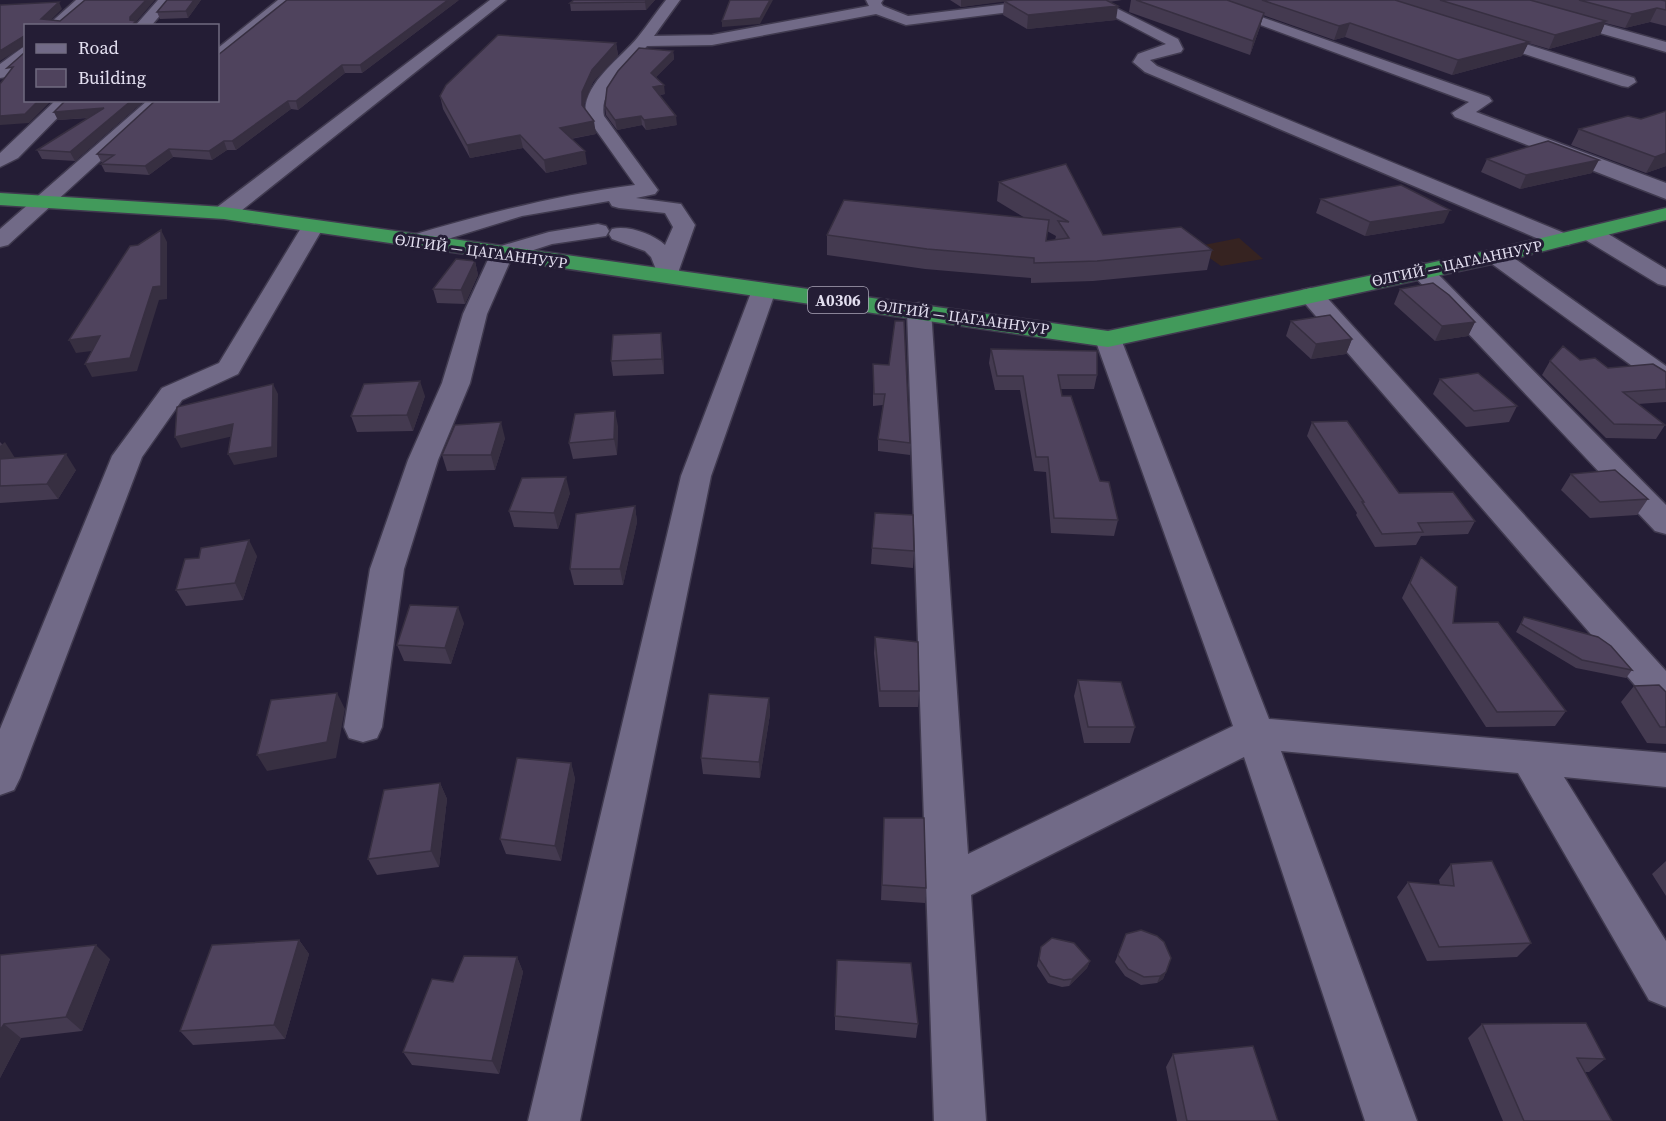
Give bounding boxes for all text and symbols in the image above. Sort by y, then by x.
legend [24,24,219,102]
text: Road [78,35,119,60]
text: Building [78,65,146,90]
street label: ӨЛГИЙ — ЦАГААННУУР [394,229,569,273]
street label: ӨЛГИЙ — ЦАГААННУУР [1370,235,1544,291]
road number: A0306 [808,287,868,313]
street label: ӨЛГИЙ — ЦАГААННУУР [876,295,1051,339]

